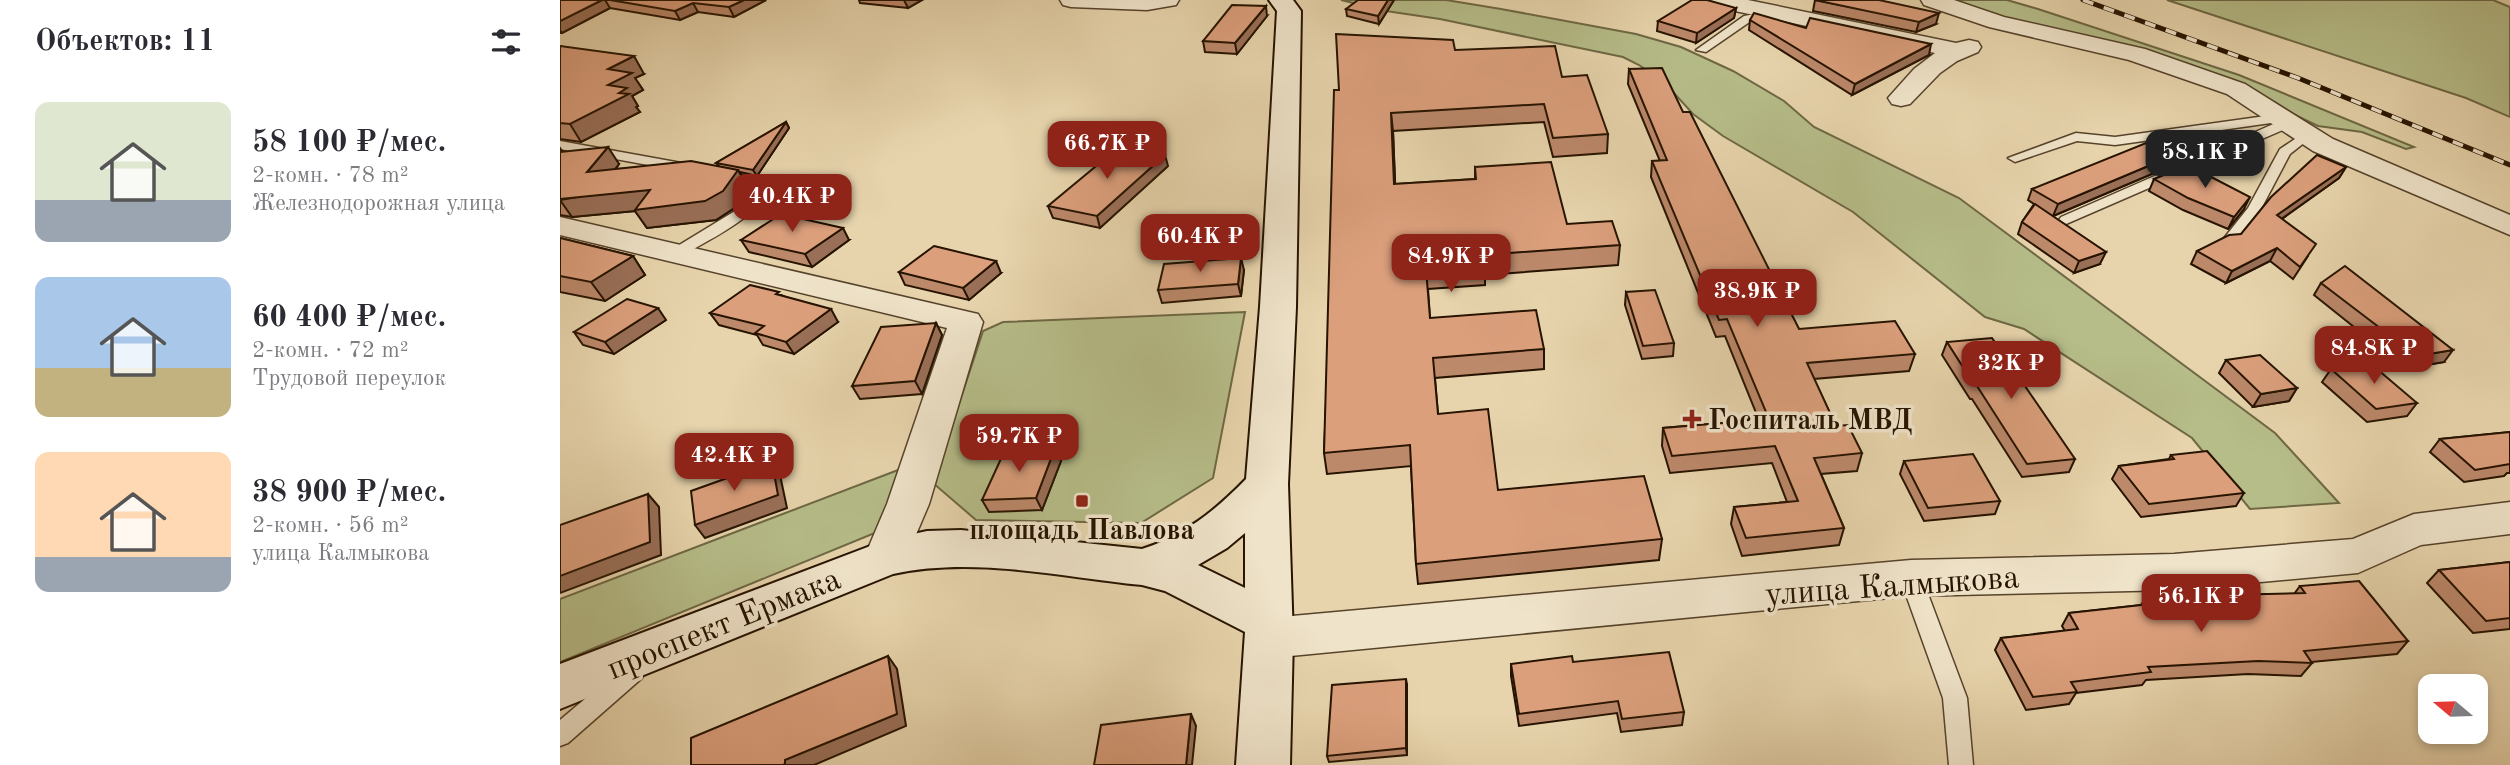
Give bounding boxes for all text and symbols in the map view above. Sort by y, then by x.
icon: filters [487,23,525,61]
text: Объектов: 11 [35,27,215,57]
pin: 66.7K ₽ [1042,122,1172,181]
text: 58 100 ₽/мес. [252,128,446,158]
icon: home [91,130,175,214]
pin: 58.1K ₽ [2140,130,2270,190]
text: 66.7K ₽ [1064,132,1150,155]
text: 58.1K ₽ [2162,141,2248,164]
text: 2-комн. · 78 m² [252,164,409,187]
pin: 40.4K ₽ [727,174,857,234]
text: 40.4K ₽ [749,185,835,208]
text: Железнодорожная улица [252,192,505,215]
pin: 60.4K ₽ [1135,215,1265,274]
text: 60.4K ₽ [1157,225,1243,248]
pin: 84.9K ₽ [1386,234,1516,294]
text: 84.9K ₽ [1408,245,1494,268]
pin: 38.9K ₽ [1692,270,1822,329]
text: 38.9K ₽ [1714,280,1800,303]
text: 60 400 ₽/мес. [252,303,446,333]
icon: home [91,305,175,389]
pin: 84.8K ₽ [2309,326,2439,386]
text: 84.8K ₽ [2331,337,2417,360]
text: 2-комн. · 72 m² [252,339,409,362]
pin: 32K ₽ [1962,342,2060,401]
text: 32K ₽ [1978,352,2044,375]
text: Трудовой переулок [252,367,446,390]
place label: Госпиталь МВД [1708,408,1912,436]
marker: Госпиталь МВД [1682,409,1702,429]
pin: 59.7K ₽ [954,414,1084,474]
text: 59.7K ₽ [976,425,1062,448]
pin: 42.4K ₽ [669,434,799,493]
text: 42.4K ₽ [691,444,777,467]
text: 38 900 ₽/мес. [252,478,446,508]
icon: home [91,480,175,564]
marker: площадь Павлова [1074,493,1090,509]
text: 2-комн. · 56 m² [252,514,409,537]
place label: площадь Павлова [969,518,1195,546]
text: улица Калмыкова [252,542,430,565]
street label: улица Калмыкова [1764,562,2020,613]
street label: проспект Ермака [603,563,846,687]
pin: 56.1K ₽ [2136,574,2266,634]
text: 56.1K ₽ [2158,585,2244,608]
north arrow [2418,674,2488,744]
map controls [2418,674,2488,744]

